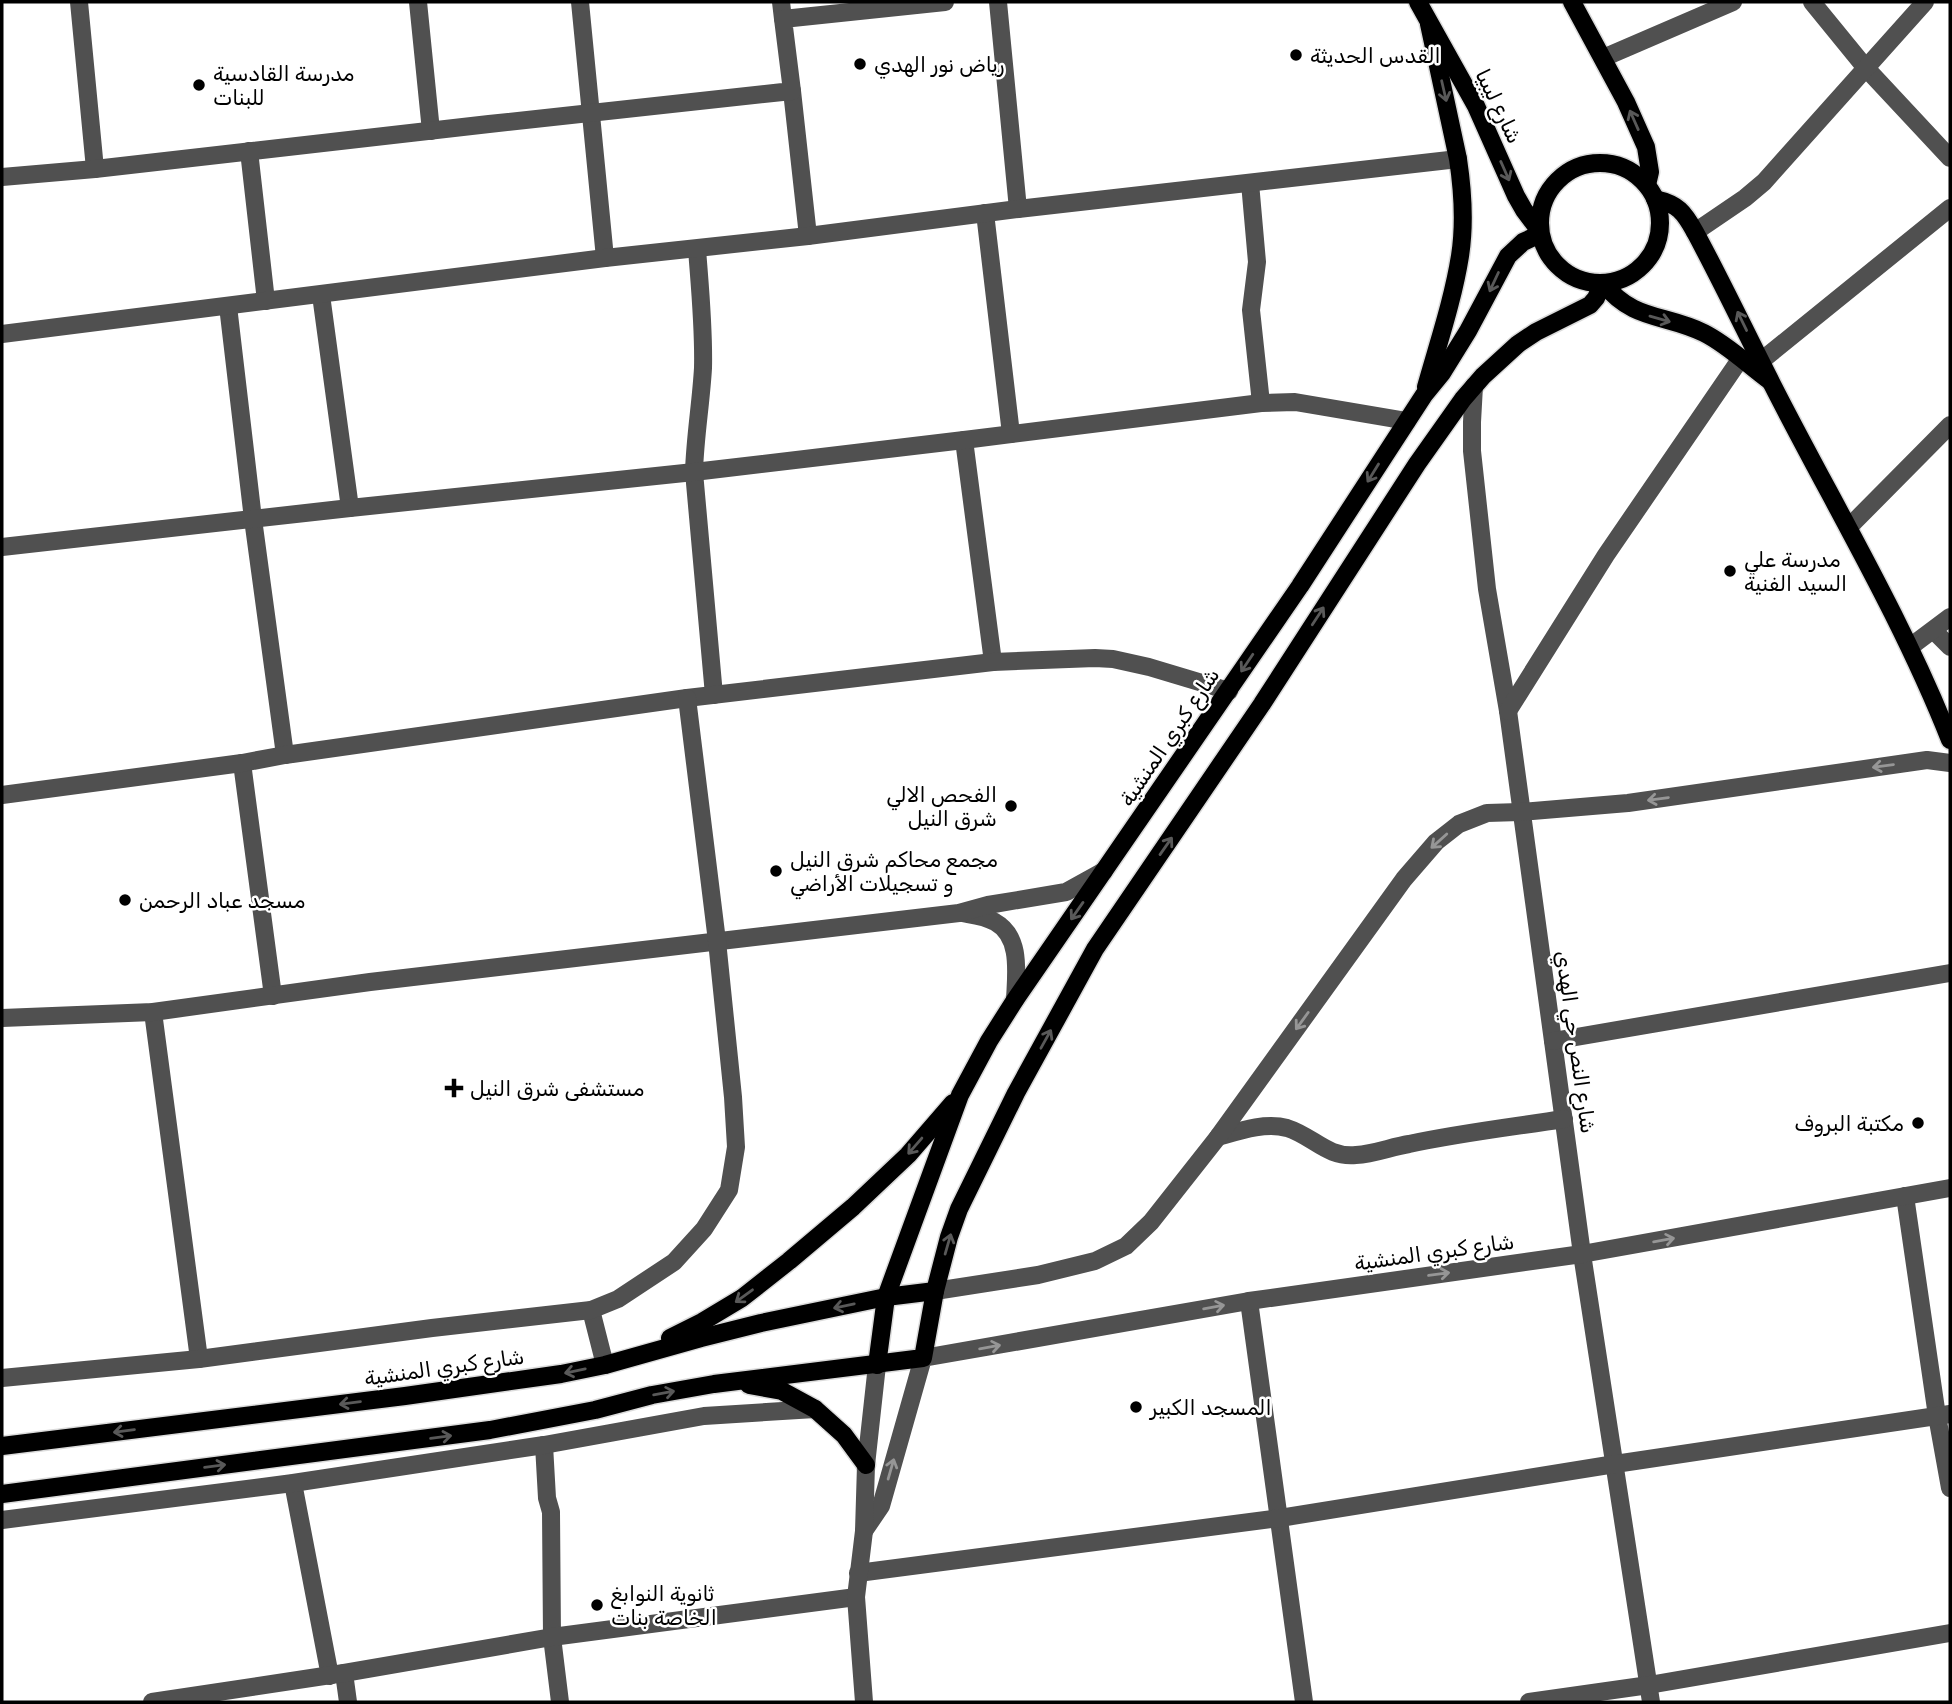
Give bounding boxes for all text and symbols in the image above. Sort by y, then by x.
place label: القدس الحديثة [1310,43,1441,68]
marker: القدس الحديثة [1288,47,1304,63]
place label: رياض نور الهدي [874,52,1004,79]
marker: رياض نور الهدي [852,56,868,72]
place label: مدرسة القادسية للبنات [213,61,354,110]
street label: شارع ليبيا [1468,65,1528,148]
marker: مدرسة القادسية للبنات [191,77,207,93]
one-way arrow [1438,79,1451,101]
one-way arrow [1627,110,1640,132]
one-way arrow [1499,160,1512,182]
one-way arrow [1487,271,1501,292]
one-way arrow [1734,311,1748,332]
one-way arrow [1649,313,1671,326]
one-way arrow [1365,463,1379,483]
place label: مدرسة علي السيد الفنية [1744,547,1847,596]
marker: مدرسة علي السيد الفنية [1722,563,1738,579]
one-way arrow [1311,607,1326,626]
one-way arrow [1240,653,1255,672]
street label: شارع كبري المنشية [1114,663,1226,812]
one-way arrow [1872,759,1895,772]
place label: الفحص الالي شرق النيل [886,782,997,831]
one-way arrow [1647,792,1670,805]
marker: الفحص الالي شرق النيل [1003,798,1019,814]
one-way arrow [1430,833,1448,849]
one-way arrow [1159,837,1173,856]
place label: مجمع محاكم شرق النيل و تسجيلات الأراضي [790,847,998,900]
marker: مجمع محاكم شرق النيل و تسجيلات الأراضي [768,863,784,879]
place label: مسجد عباد الرحمن [139,888,305,913]
marker: مسجد عباد الرحمن [117,892,133,908]
one-way arrow [1070,901,1084,920]
street label: شارع النص حي الهدي [1547,949,1601,1136]
one-way arrow [1294,1011,1309,1030]
one-way arrow [1039,1029,1053,1050]
place label: مستشفى شرق النيل [470,1076,644,1101]
marker: مستشفى شرق النيل [444,1078,464,1098]
place label: مكتبة البروف [1794,1111,1904,1137]
marker: مكتبة البروف [1910,1115,1926,1131]
one-way arrow [907,1137,923,1155]
street label: شارع كبري المنشية [1352,1228,1516,1278]
one-way arrow [1652,1232,1675,1246]
one-way arrow [942,1233,955,1255]
one-way arrow [1427,1268,1450,1281]
one-way arrow [735,1289,754,1303]
one-way arrow [833,1300,856,1314]
one-way arrow [1202,1300,1225,1313]
one-way arrow [978,1340,1001,1353]
street label: شارع كبري المنشية [362,1343,526,1393]
one-way arrow [564,1365,587,1379]
one-way arrow [652,1386,675,1399]
place label: المسجد الكبير [1148,1395,1271,1420]
one-way arrow [339,1396,362,1409]
marker: المسجد الكبير [1128,1399,1144,1415]
one-way arrow [113,1424,136,1437]
one-way arrow [429,1430,452,1443]
one-way arrow [886,1458,899,1480]
one-way arrow [203,1459,226,1472]
place label: ثانوية النوابغ الخاصة بنات [611,1581,717,1630]
marker: ثانوية النوابغ الخاصة بنات [589,1597,605,1613]

